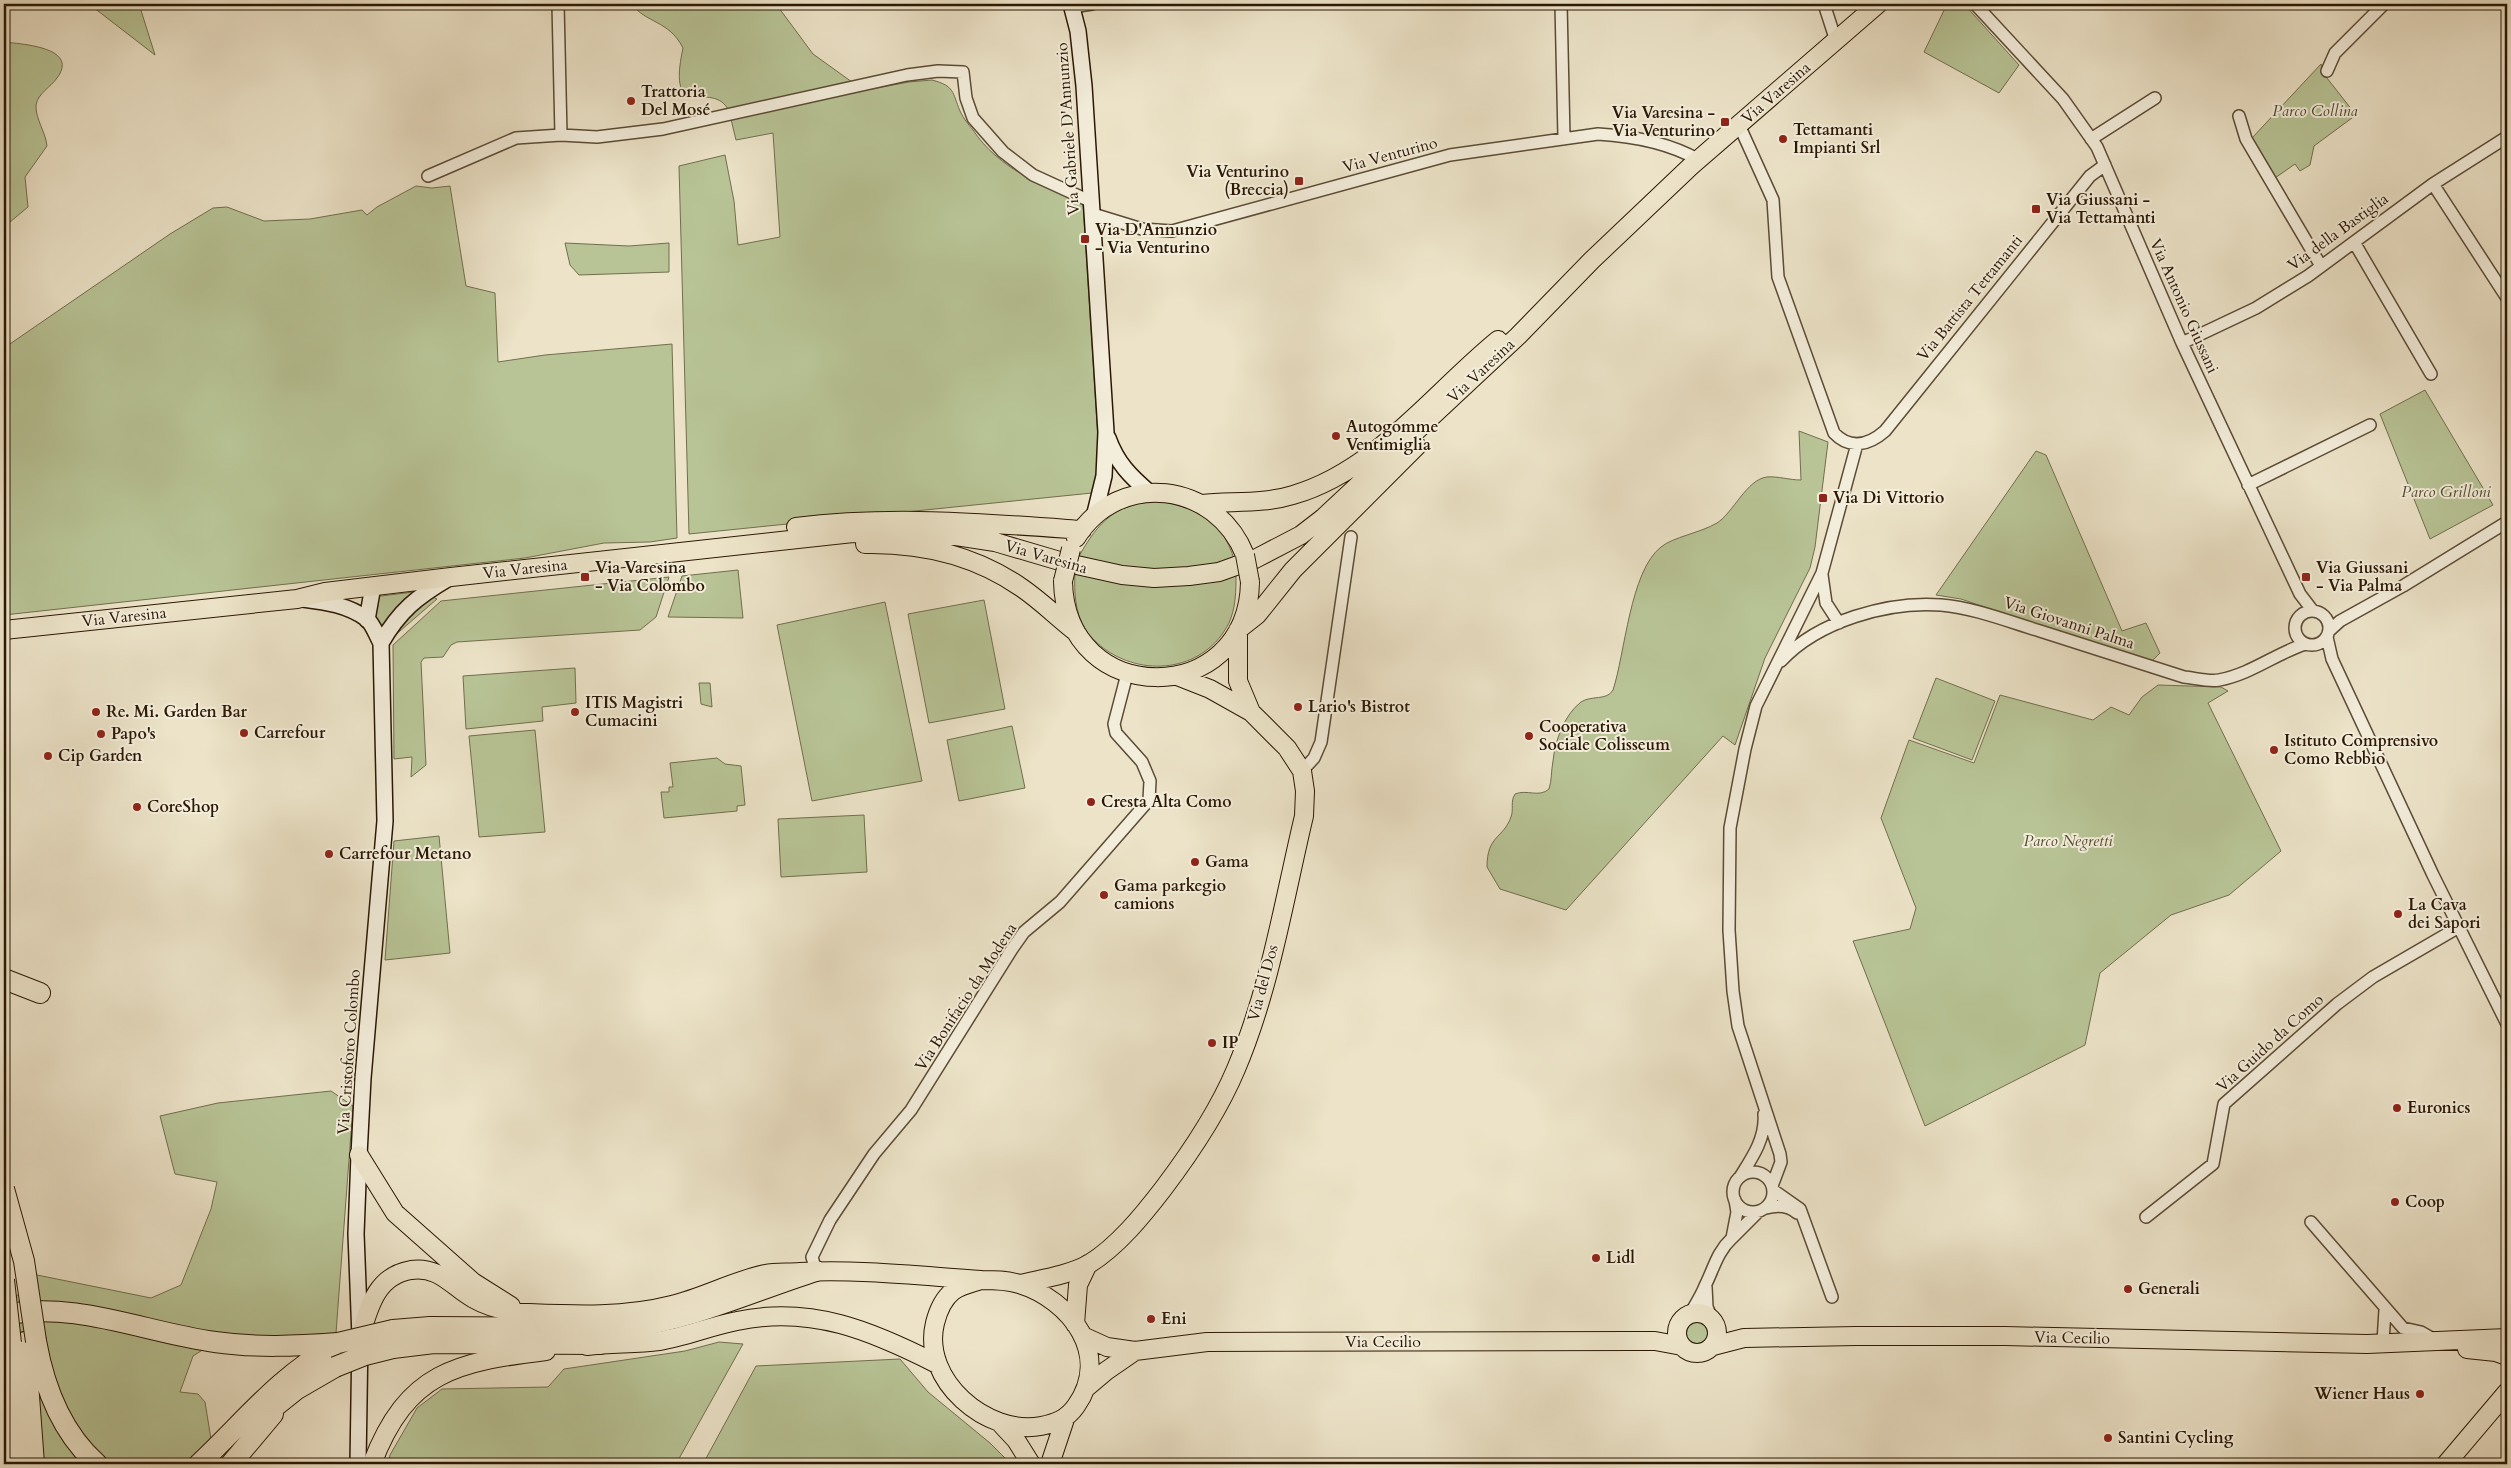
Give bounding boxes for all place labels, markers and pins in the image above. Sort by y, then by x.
place label: Trattoria Del Mosé [641,81,710,121]
marker: Trattoria Del Mosé [625,95,637,107]
place label: Via Varesina - Via Venturino [1612,102,1715,142]
marker: Via Varesina - Via Venturino [1719,116,1731,128]
place label: Tettamanti Impianti Srl [1793,119,1881,159]
marker: Tettamanti Impianti Srl [1777,133,1789,145]
place label: Via Venturino (Breccia) [1186,161,1289,201]
marker: Via Venturino (Breccia) [1293,175,1305,187]
place label: Via Giussani - Via Tettamanti [2046,189,2156,229]
marker: Via Giussani - Via Tettamanti [2030,203,2042,215]
place label: Via D'Annunzio - Via Venturino [1095,219,1217,259]
marker: Via D'Annunzio - Via Venturino [1079,233,1091,245]
place label: Autogomme Ventimiglia [1346,416,1439,456]
marker: Autogomme Ventimiglia [1330,430,1342,442]
place label: Via Di Vittorio [1833,487,1944,509]
marker: Via Di Vittorio [1817,492,1829,504]
place label: Via Varesina - Via Colombo [595,557,705,597]
place label: Via Giussani - Via Palma [2316,557,2408,597]
marker: Via Varesina - Via Colombo [579,571,591,583]
marker: Via Giussani - Via Palma [2300,571,2312,583]
place label: ITIS Magistri Cumacini [585,692,683,732]
place label: Lario's Bistrot [1308,696,1410,718]
place label: Re. Mi. Garden Bar [106,701,248,723]
marker: Lario's Bistrot [1292,701,1304,713]
marker: Re. Mi. Garden Bar [90,706,102,718]
marker: ITIS Magistri Cumacini [569,706,581,718]
place label: Cooperativa Sociale Colisseum [1539,716,1670,756]
place label: Carrefour [254,722,326,744]
place label: Papo's [111,723,156,745]
marker: Carrefour [238,727,250,739]
marker: Papo's [95,728,107,740]
marker: Cooperativa Sociale Colisseum [1523,730,1535,742]
place label: Istituto Comprensivo Como Rebbio [2284,730,2438,770]
marker: Istituto Comprensivo Como Rebbio [2268,744,2280,756]
place label: Cip Garden [58,745,143,767]
marker: Cip Garden [42,750,54,762]
place label: Cresta Alta Como [1101,791,1232,813]
place label: CoreShop [147,796,219,818]
marker: Cresta Alta Como [1085,796,1097,808]
marker: CoreShop [131,801,143,813]
place label: Carrefour Metano [339,843,471,865]
marker: Carrefour Metano [323,848,335,860]
place label: Gama [1205,851,1249,873]
marker: Gama [1189,856,1201,868]
place label: Gama parkegio camions [1114,875,1226,915]
marker: Gama parkegio camions [1098,889,1110,901]
place label: La Cava dei Sapori [2408,894,2481,934]
marker: La Cava dei Sapori [2392,908,2404,920]
place label: IP [1222,1032,1238,1054]
marker: IP [1206,1037,1218,1049]
place label: Euronics [2407,1097,2471,1119]
marker: Euronics [2391,1102,2403,1114]
place label: Coop [2405,1191,2445,1213]
marker: Coop [2389,1196,2401,1208]
place label: Lidl [1606,1247,1635,1269]
marker: Lidl [1590,1252,1602,1264]
place label: Generali [2138,1278,2200,1300]
marker: Generali [2122,1283,2134,1295]
place label: Eni [1161,1308,1187,1330]
marker: Eni [1145,1313,1157,1325]
place label: Wiener Haus [2313,1383,2410,1405]
marker: Wiener Haus [2414,1388,2426,1400]
place label: Santini Cycling [2118,1427,2234,1449]
marker: Santini Cycling [2102,1432,2114,1444]

